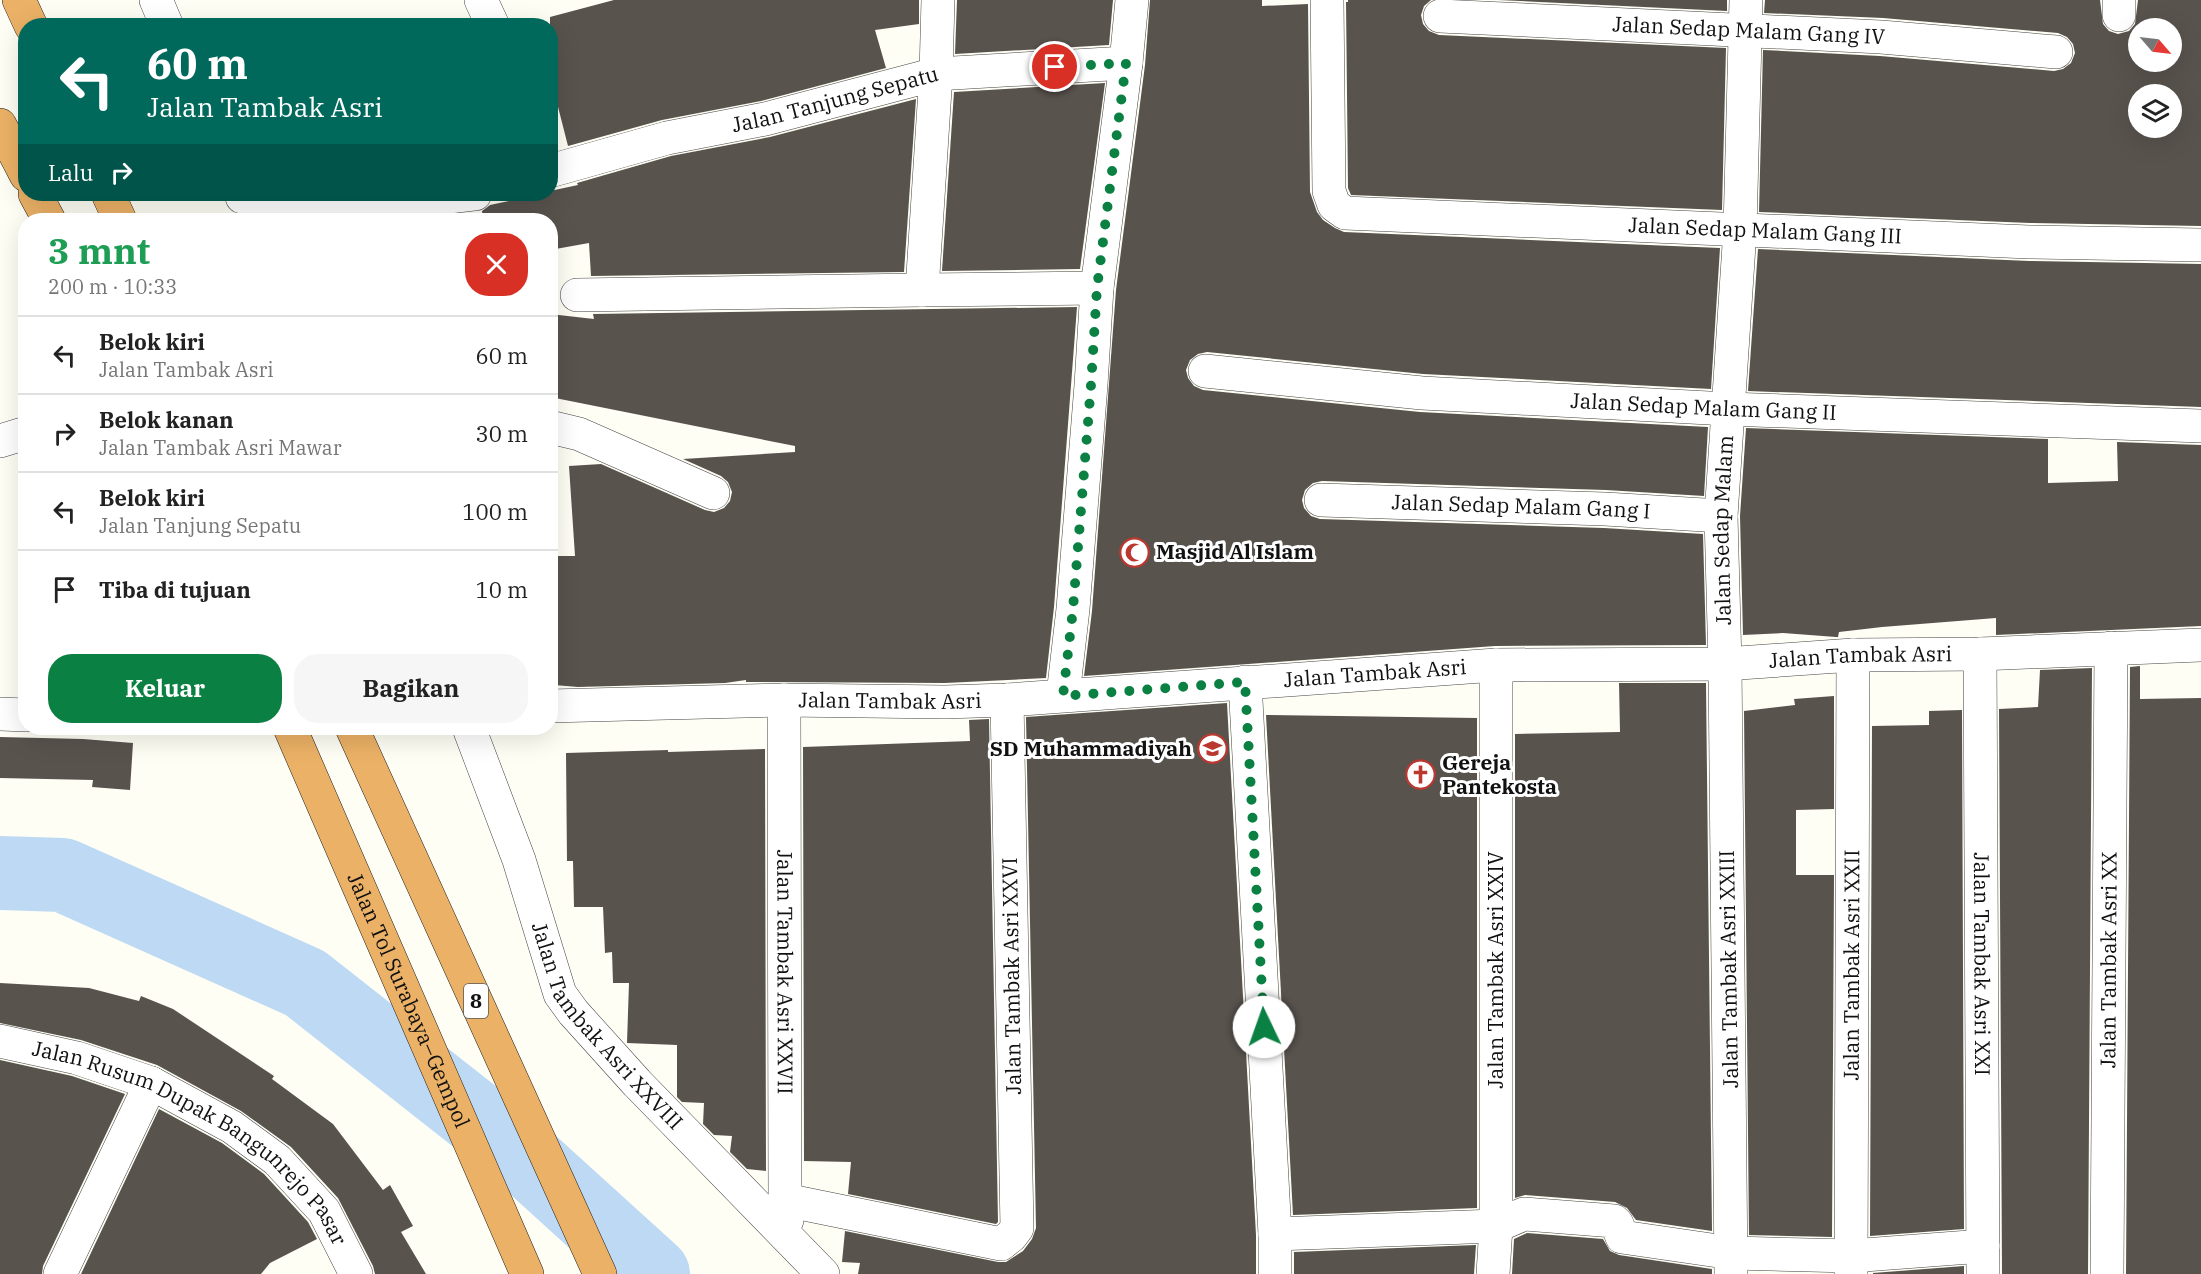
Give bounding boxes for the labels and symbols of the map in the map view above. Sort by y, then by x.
street label: Jalan Sedap Malam Gang IV [1612,9,1886,50]
north arrow [2128,18,2182,72]
pin [1029,41,1080,92]
street label: Jalan Tanjung Sepatu [729,59,941,138]
street label: Jalan Sedap Malam Gang III [1628,210,1903,250]
street label: Jalan Sedap Malam Gang II [1570,386,1837,426]
street label: Jalan Sedap Malam [1706,434,1739,626]
street label: Jalan Sedap Malam Gang I [1391,487,1651,525]
mosque icon: Masjid Al Islam [1119,536,1151,568]
place label: Masjid Al Islam [1156,537,1314,565]
street label: Jalan Tambak Asri [1768,639,1952,674]
street label: Jalan Tambak Asri [1282,652,1467,693]
street label: Jalan Tambak Asri [798,685,982,715]
school or university icon: SD Muhammadiyah [1197,733,1229,765]
place label: SD Muhammadiyah [990,734,1192,762]
place label: Gereja Pantekosta [1442,748,1557,800]
church icon: Gereja Pantekosta [1405,759,1437,791]
street label: Jalan Tambak Asri XXII [1837,849,1865,1081]
street label: Jalan Tambak Asri XXVII [771,850,800,1094]
street label: Jalan Tambak Asri XXIII [1712,850,1744,1088]
street label: Jalan Tambak Asri XXIV [1481,851,1509,1089]
street label: Jalan Tambak Asri XXI [1968,852,1997,1076]
street label: Jalan Tambak Asri XX [2093,852,2123,1068]
street label: Jalan Tambak Asri XXVI [995,857,1027,1095]
street label: Jalan Tol Surabaya–Gempol [341,868,477,1132]
street label: Jalan Tambak Asri XXVIII [526,918,690,1135]
road number: 8 [464,984,488,1018]
position arrow [1232,995,1296,1059]
street label: Jalan Rusum Dupak Bangunrejo Pasar [30,1034,354,1250]

